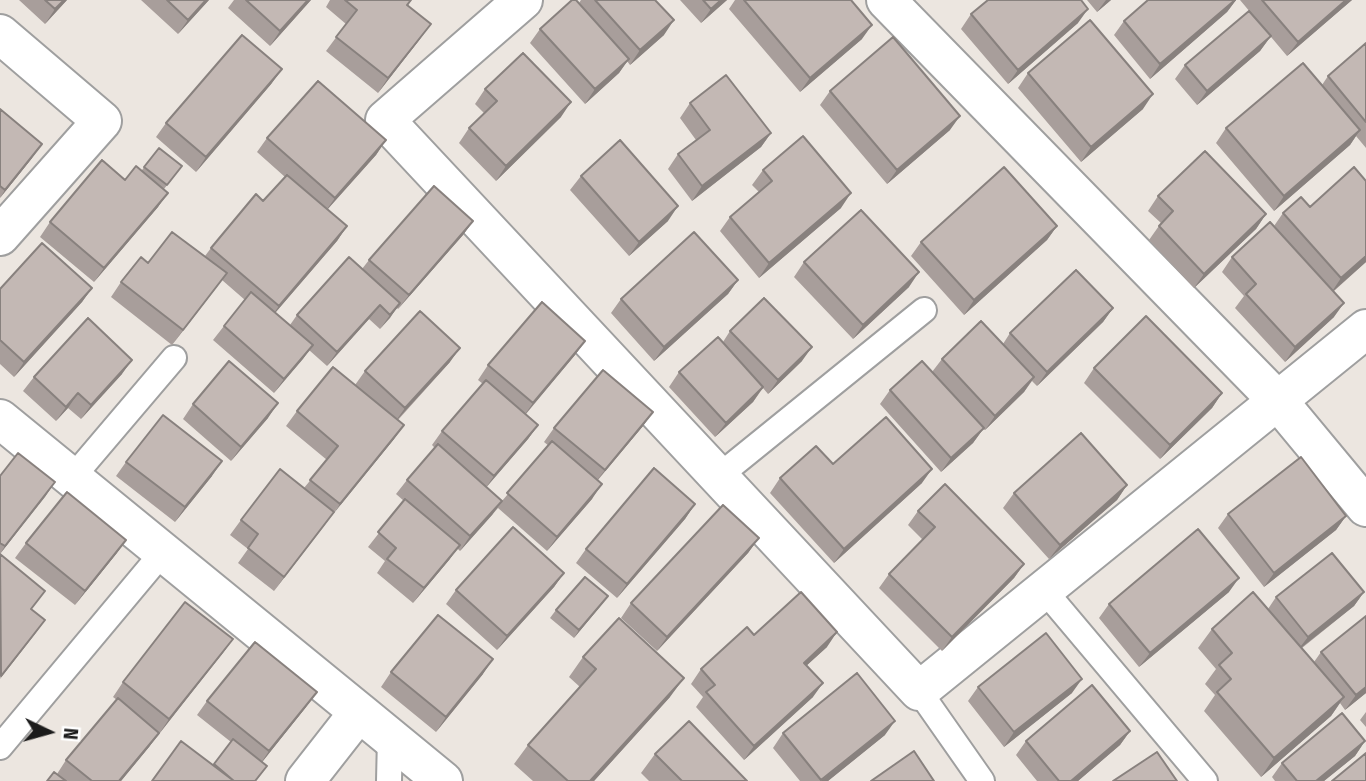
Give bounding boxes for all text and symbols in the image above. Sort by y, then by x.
north arrow [14,697,84,767]
text: N [58,727,82,741]

